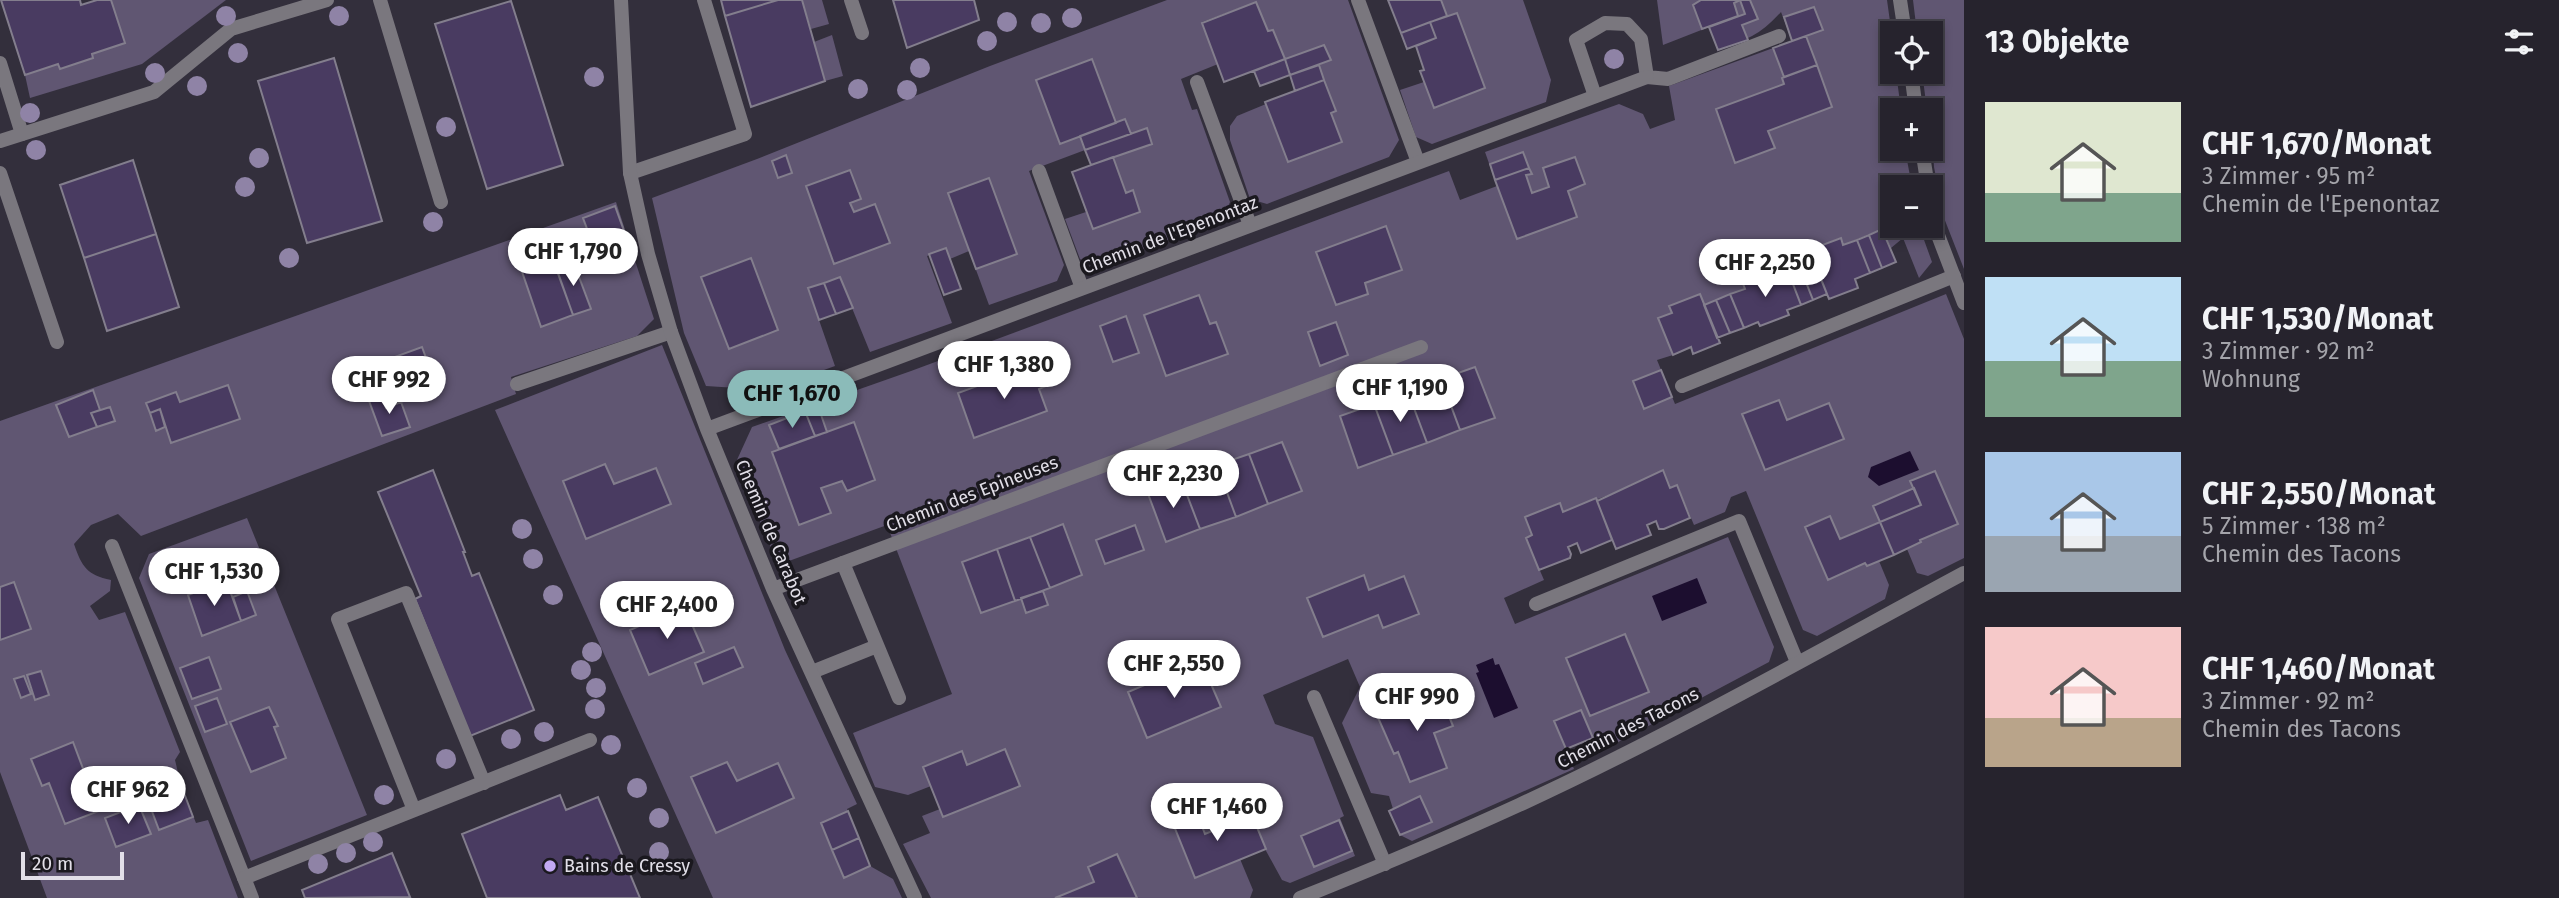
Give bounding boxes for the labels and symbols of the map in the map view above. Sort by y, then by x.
street label: Chemin de l'Epenontaz [1079,191,1261,279]
pin: CHF 1,790 [493,229,653,288]
pin: CHF 2,250 [1685,240,1845,299]
pin: CHF 1,380 [924,342,1084,401]
pin: CHF 992 [324,356,454,416]
pin: CHF 1,190 [1320,364,1480,424]
pin: CHF 1,670 [712,370,872,430]
pin: CHF 2,230 [1093,450,1253,510]
street label: Chemin des Epineuses [883,451,1061,537]
street label: Chemin de Carabot [731,456,812,608]
pin: CHF 1,530 [134,548,294,608]
pin: CHF 2,400 [587,582,747,641]
pin: CHF 2,550 [1094,640,1254,700]
pin: CHF 990 [1352,674,1482,733]
street label: Chemin des Tacons [1554,683,1702,773]
pin: CHF 962 [63,766,193,826]
pin: CHF 1,460 [1137,784,1297,843]
scale bar [21,849,124,881]
place label: Bains de Cressy [564,855,690,877]
marker: Bains de Cressy [542,858,558,874]

